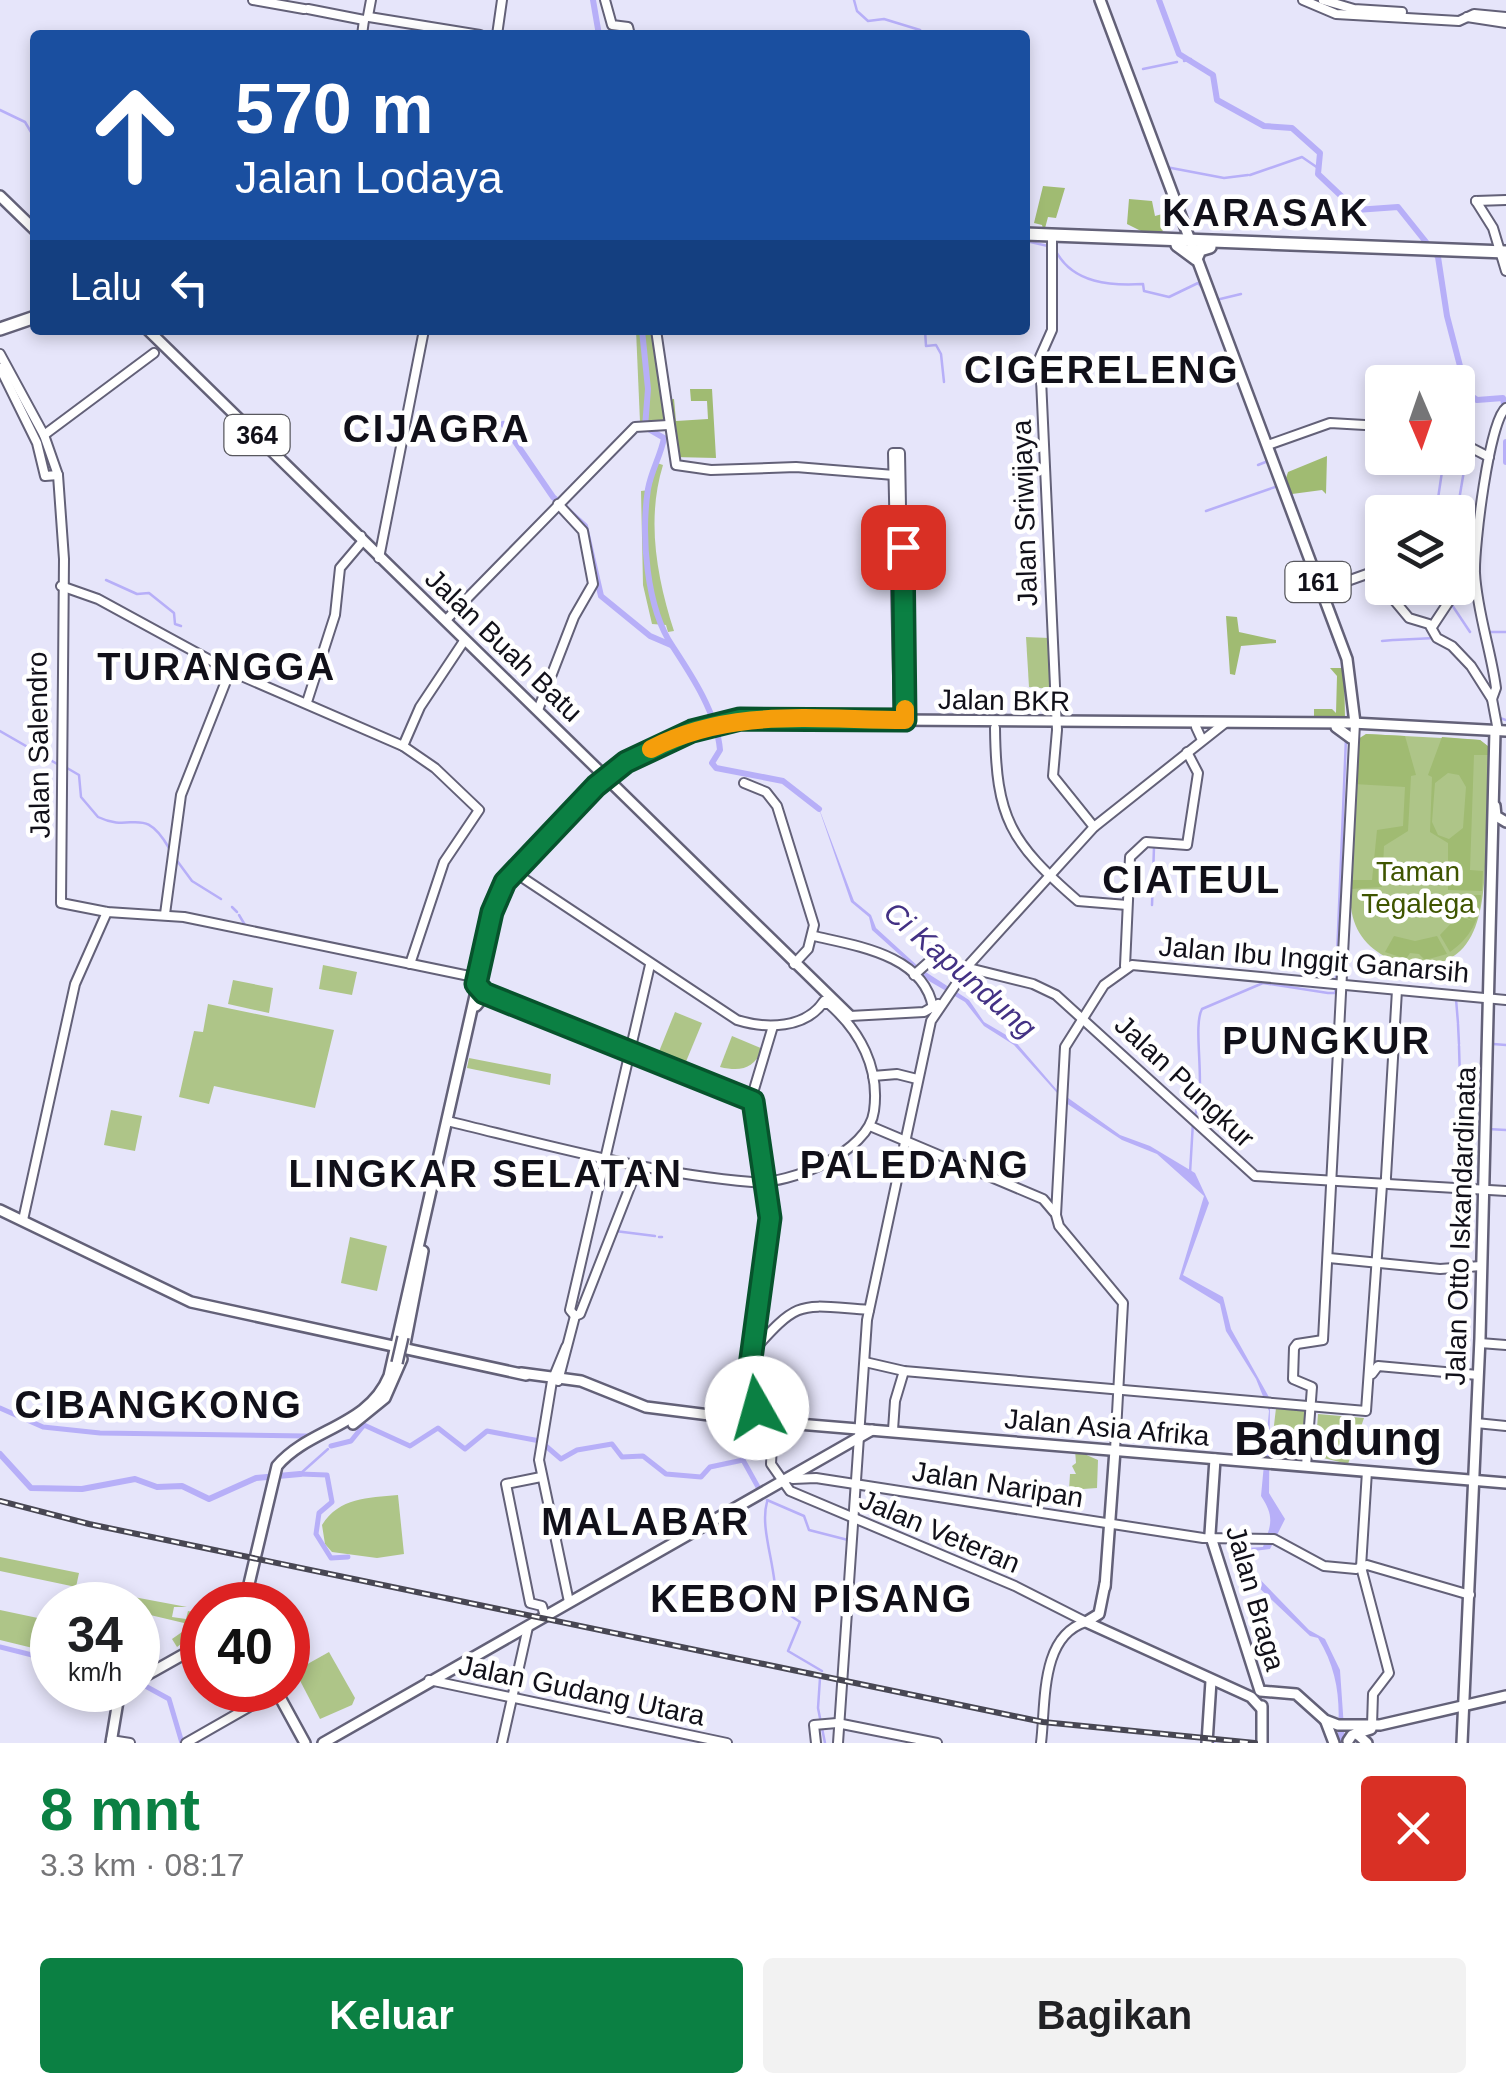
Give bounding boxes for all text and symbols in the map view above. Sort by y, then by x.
icon: ahead [70,70,200,200]
text: 570 m [235,70,433,148]
text: Jalan Lodaya [235,152,503,203]
district label: KARASAK [1162,192,1370,234]
icon: left [162,260,217,315]
text: Lalu [70,266,142,308]
district label: CIGERELENG [964,349,1240,391]
north arrow [1365,365,1475,475]
map controls [1365,365,1475,605]
district label: CIJAGRA [343,408,531,450]
road number: 364 [224,415,290,455]
street label: Jalan Sriwijaya [1006,419,1043,607]
button: layers [1365,495,1475,605]
pin [861,505,946,590]
icon: arrive [876,520,931,575]
road number: 161 [1286,562,1350,602]
street label: Jalan Buah Batu [419,563,588,728]
district label: TURANGGA [97,646,337,688]
street label: Jalan Salendro [21,651,56,839]
street label: Jalan BKR [938,684,1070,717]
park label: Taman Tegalega [1361,856,1475,919]
district label: CIATEUL [1102,859,1282,901]
water label: Ci Kapundung [878,895,1043,1045]
street label: Jalan Ibu Inggit Ganarsih [1158,930,1470,989]
street label: Jalan Pungkur [1109,1009,1261,1154]
district label: PUNGKUR [1222,1020,1432,1062]
street label: Jalan Otto Iskandardinata [1439,1066,1482,1386]
district label: PALEDANG [800,1144,1030,1186]
district label: LINGKAR SELATAN [289,1153,683,1195]
position arrow [705,1356,809,1460]
district label: CIBANGKONG [15,1384,303,1426]
street label: Jalan Asia Afrika [1003,1403,1211,1452]
district label: Bandung [1234,1412,1442,1465]
street label: Jalan Naripan [910,1456,1086,1513]
street label: Jalan Veteran [855,1484,1025,1579]
district label: MALABAR [541,1501,751,1543]
street label: Jalan Braga [1220,1522,1291,1675]
district label: KEBON PISANG [650,1578,974,1620]
speed limit sign: 40 [180,1582,310,1712]
text: 34 [67,1607,123,1663]
street label: Jalan Gudang Utara [456,1649,708,1732]
text: km/h [68,1658,122,1686]
text: 8 mnt [40,1776,200,1843]
button: close [1361,1776,1466,1881]
text: 3.3 km · 08:17 [40,1847,245,1883]
button: Keluar [40,1958,743,2073]
button: Bagikan [763,1958,1466,2073]

